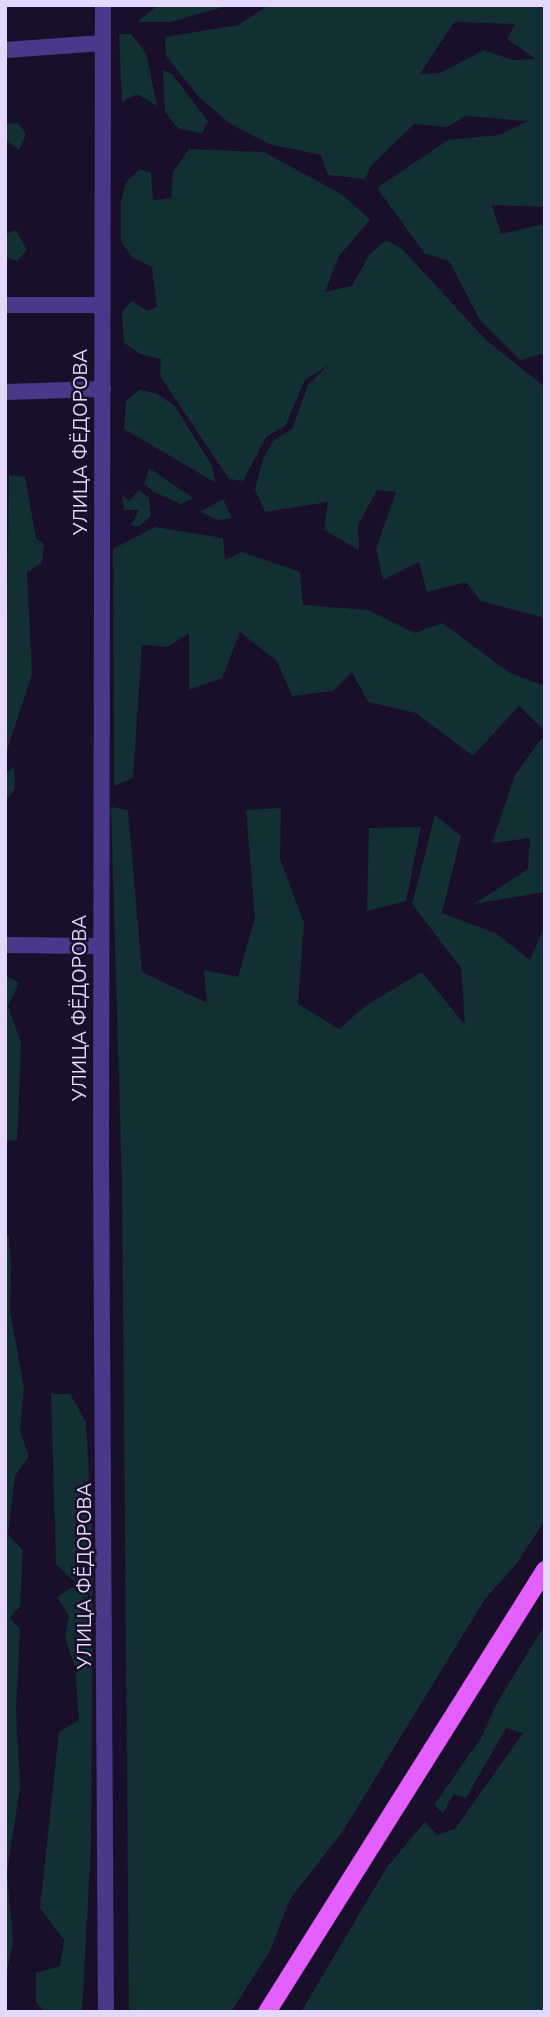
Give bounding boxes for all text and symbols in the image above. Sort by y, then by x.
street label: УЛИЦА ФЁДОРОВА [70,349,92,535]
street label: УЛИЦА ФЁДОРОВА [69,915,91,1101]
street label: УЛИЦА ФЁДОРОВА [74,1483,96,1669]

